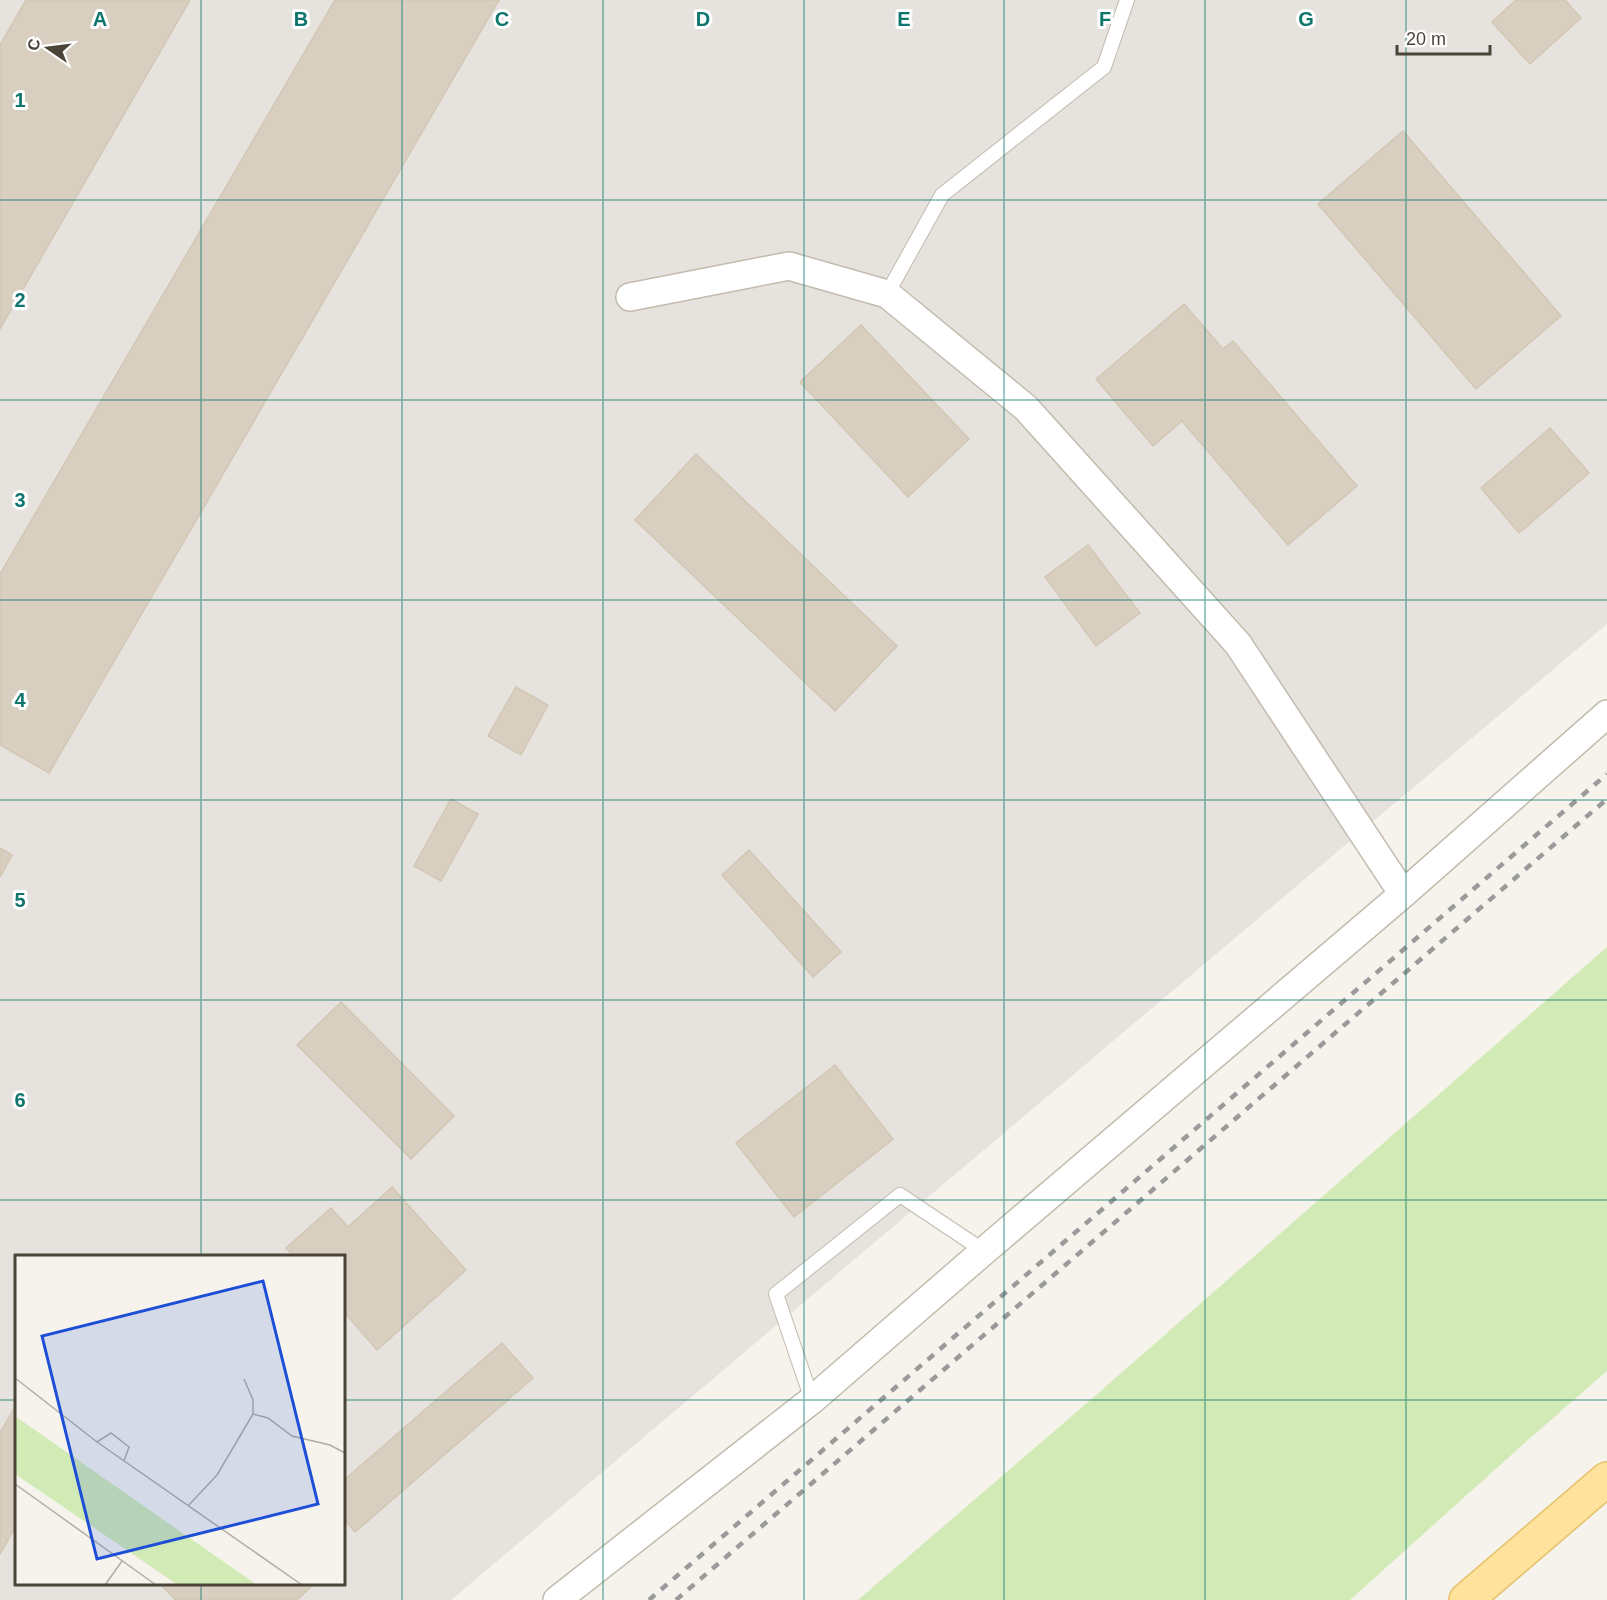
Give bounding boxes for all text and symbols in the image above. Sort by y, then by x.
text: A [93,8,107,30]
text: B [294,8,308,30]
text: C [495,8,509,30]
text: D [696,8,710,30]
text: E [897,8,911,30]
text: F [1099,8,1111,30]
text: G [1298,8,1314,30]
north arrow [18,18,78,78]
scale bar [1397,18,1490,56]
text: 20 m [1406,29,1446,49]
text: С [24,36,44,52]
text: 1 [14,89,26,111]
text: 2 [14,289,26,311]
text: 3 [14,489,26,511]
text: 4 [14,689,26,711]
text: 5 [14,889,26,911]
text: 6 [14,1089,26,1111]
inset map [15,1255,345,1585]

